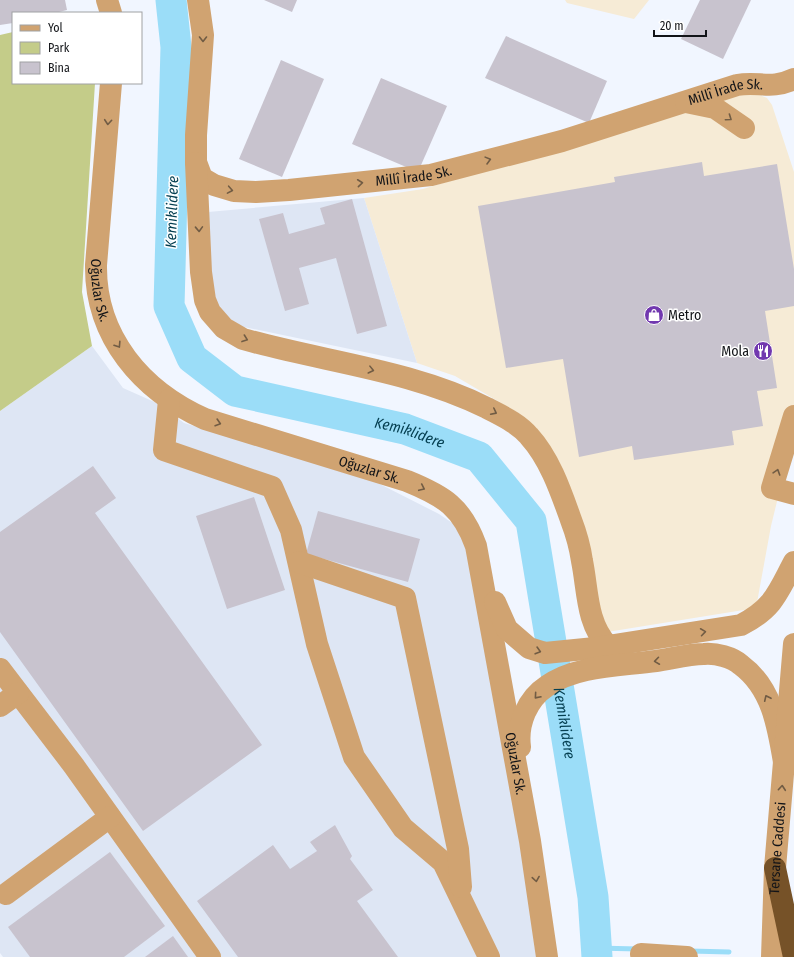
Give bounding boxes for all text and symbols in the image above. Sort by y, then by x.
legend [12,12,142,84]
scale bar [654,12,706,38]
text: 20 m [660,19,684,33]
text: Yol [48,21,63,35]
one-way arrow [199,36,207,42]
text: Park [48,41,70,55]
text: Bina [48,61,70,75]
street label: Millî İrade Sk. [686,75,764,109]
one-way arrow [724,113,731,120]
one-way arrow [104,119,113,125]
one-way arrow [484,156,491,165]
street label: Millî İrade Sk. [375,161,454,189]
water label: Kemiklidere [162,176,182,248]
one-way arrow [357,179,363,188]
one-way arrow [227,185,234,193]
one-way arrow [194,226,203,232]
street label: Oğuzlar Sk. [87,258,114,324]
shop icon: Metro [643,304,665,326]
place label: Metro [668,307,701,324]
one-way arrow [242,334,249,343]
restaurant icon: Mola [752,340,774,362]
one-way arrow [113,341,121,348]
place label: Mola [721,343,749,360]
one-way arrow [368,365,375,374]
one-way arrow [490,407,497,414]
water label: Kemiklidere [373,414,447,452]
one-way arrow [214,418,221,427]
street label: Oğuzlar Sk. [337,452,402,487]
one-way arrow [772,469,781,476]
one-way arrow [418,483,425,491]
one-way arrow [700,628,706,637]
one-way arrow [535,646,542,655]
one-way arrow [654,656,660,665]
water label: Kemiklidere [550,686,579,760]
one-way arrow [534,691,541,699]
one-way arrow [764,695,772,702]
street label: Oğuzlar Sk. [502,731,530,796]
one-way arrow [778,785,787,791]
street label: Tersane Caddesi [766,801,789,895]
one-way arrow [531,876,540,882]

